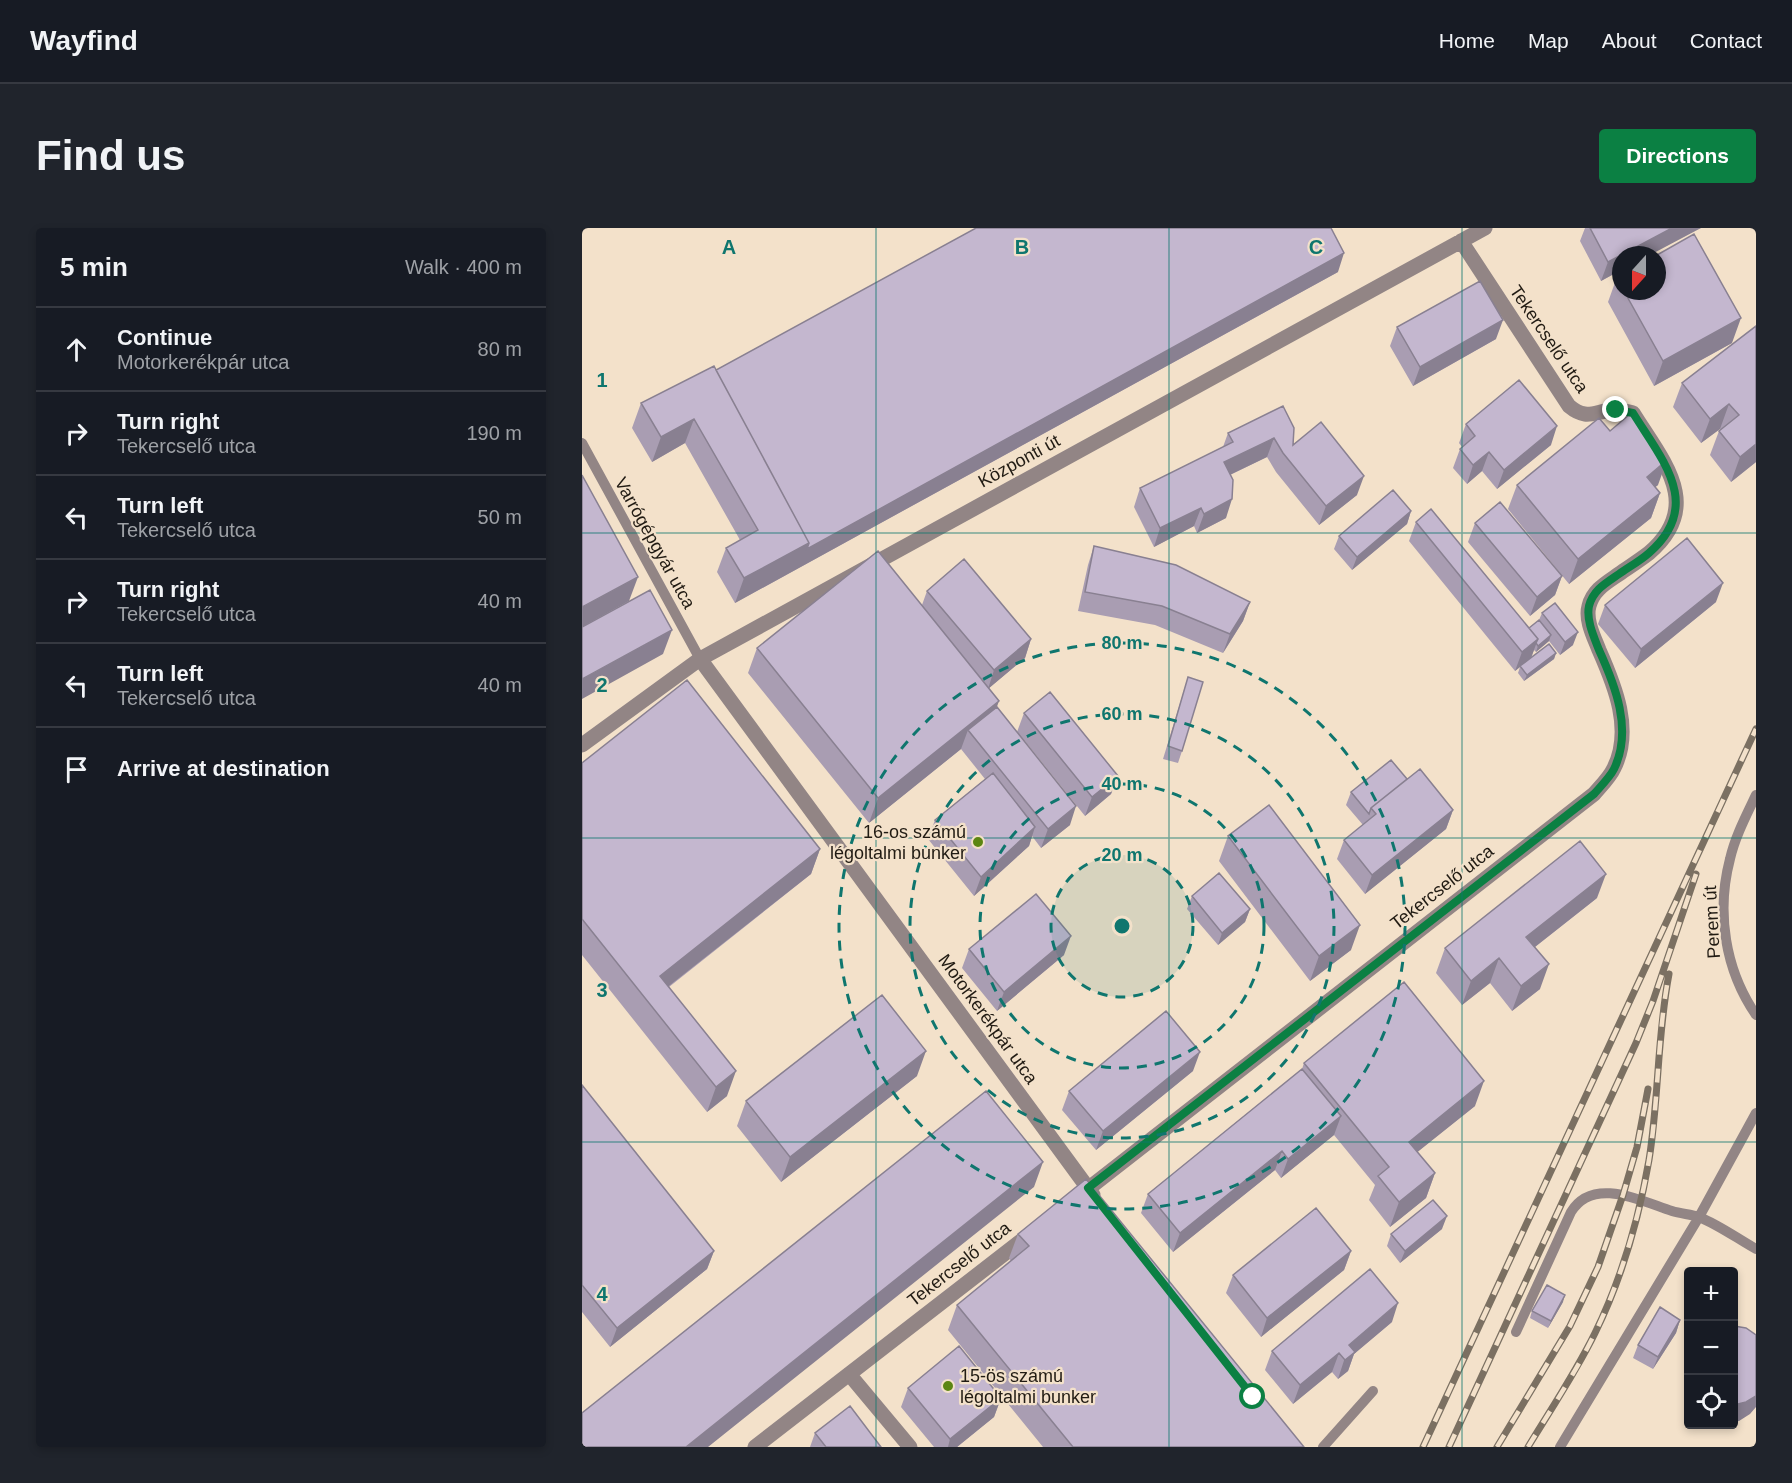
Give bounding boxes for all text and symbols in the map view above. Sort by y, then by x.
text: Wayfind [30,25,138,56]
text: Home [1439,29,1495,52]
text: Map [1528,29,1569,52]
text: About [1602,29,1657,52]
text: Contact [1690,29,1762,52]
button: Directions [1599,129,1756,183]
text: Find us [36,132,185,179]
text: A [722,236,736,258]
text: B [1015,236,1029,258]
text: C [1309,236,1323,258]
north arrow [1612,246,1666,300]
text: 5 min [60,252,128,282]
text: Walk · 400 m [405,256,522,278]
street label: Tekercselő utca [1506,282,1593,397]
text: Continue [117,325,212,350]
icon: ahead [60,333,93,366]
text: 80 m [478,338,522,360]
text: Motorkerékpár utca [117,351,289,373]
text: 1 [596,369,608,391]
route end [1602,396,1628,422]
text: Turn right [117,409,219,434]
icon: right [60,417,93,450]
text: 190 m [466,422,522,444]
street label: Központi út [975,430,1063,492]
text: Tekercselő utca [117,435,256,457]
street label: Varrógépgyár utca [611,474,700,613]
text: Turn left [117,493,203,518]
icon: left [60,501,93,534]
text: 50 m [478,506,522,528]
text: Tekercselő utca [117,519,256,541]
text: Turn right [117,577,219,602]
icon: right [60,585,93,618]
text: 40 m [478,590,522,612]
text: Tekercselő utca [117,603,256,625]
text: 80 m [1101,633,1143,653]
text: Turn left [117,661,203,686]
icon: left [60,669,93,702]
text: 40 m [478,674,522,696]
text: 2 [596,674,608,696]
text: Tekercselő utca [117,687,256,709]
text: 60 m [1101,704,1143,724]
icon: arrive [60,753,93,786]
text: Arrive at destination [117,756,330,781]
text: 40 m [1101,774,1143,794]
place label: 16-os számú légoltalmi bunker [830,822,966,863]
marker: 16-os számú légoltalmi bunker [971,835,985,849]
street label: Tekercselő utca [1387,840,1498,933]
text: 20 m [1101,845,1143,865]
street label: Perem út [1700,885,1724,959]
centre of rings [1112,916,1132,936]
street label: Motorkerékpár utca [934,950,1042,1088]
text: 3 [596,979,608,1001]
street label: Tekercselő utca [904,1217,1015,1310]
map controls [1684,1267,1738,1429]
button: + [1684,1267,1738,1321]
text: 4 [596,1283,608,1305]
button: − [1684,1321,1738,1375]
place label: 15-ös számú légoltalmi bunker [960,1366,1096,1407]
button: locate [1684,1375,1738,1429]
marker: 15-ös számú légoltalmi bunker [941,1379,955,1393]
route start [1239,1383,1265,1409]

